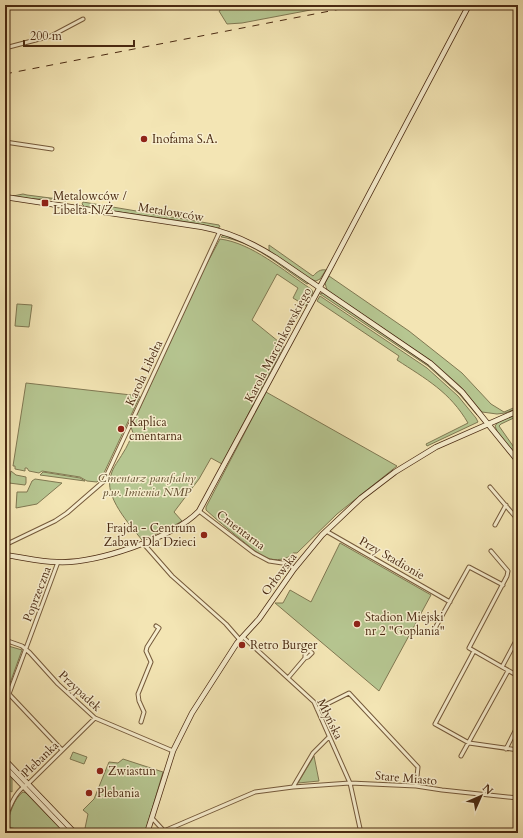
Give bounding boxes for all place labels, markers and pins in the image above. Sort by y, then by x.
place label: Inofama S.A. [152,131,217,147]
marker: Inofama S.A. [139,134,149,144]
place label: Metalowców / Libelta N/Ż [53,188,127,218]
marker: Metalowców / Libelta N/Ż [40,198,50,208]
place label: Kaplica cmentarna [129,414,183,444]
marker: Kaplica cmentarna [116,424,126,434]
place label: Frajda - Centrum Zabaw Dla Dzieci [104,520,197,550]
marker: Frajda - Centrum Zabaw Dla Dzieci [199,530,209,540]
place label: Stadion Miejski nr 2 "Goplania" [365,609,445,639]
marker: Stadion Miejski nr 2 "Goplania" [352,619,362,629]
place label: Retro Burger [250,637,318,653]
marker: Retro Burger [237,640,247,650]
place label: Zwiastun [108,763,156,779]
marker: Zwiastun [95,766,105,776]
place label: Plebania [97,785,140,801]
marker: Plebania [84,788,94,798]

